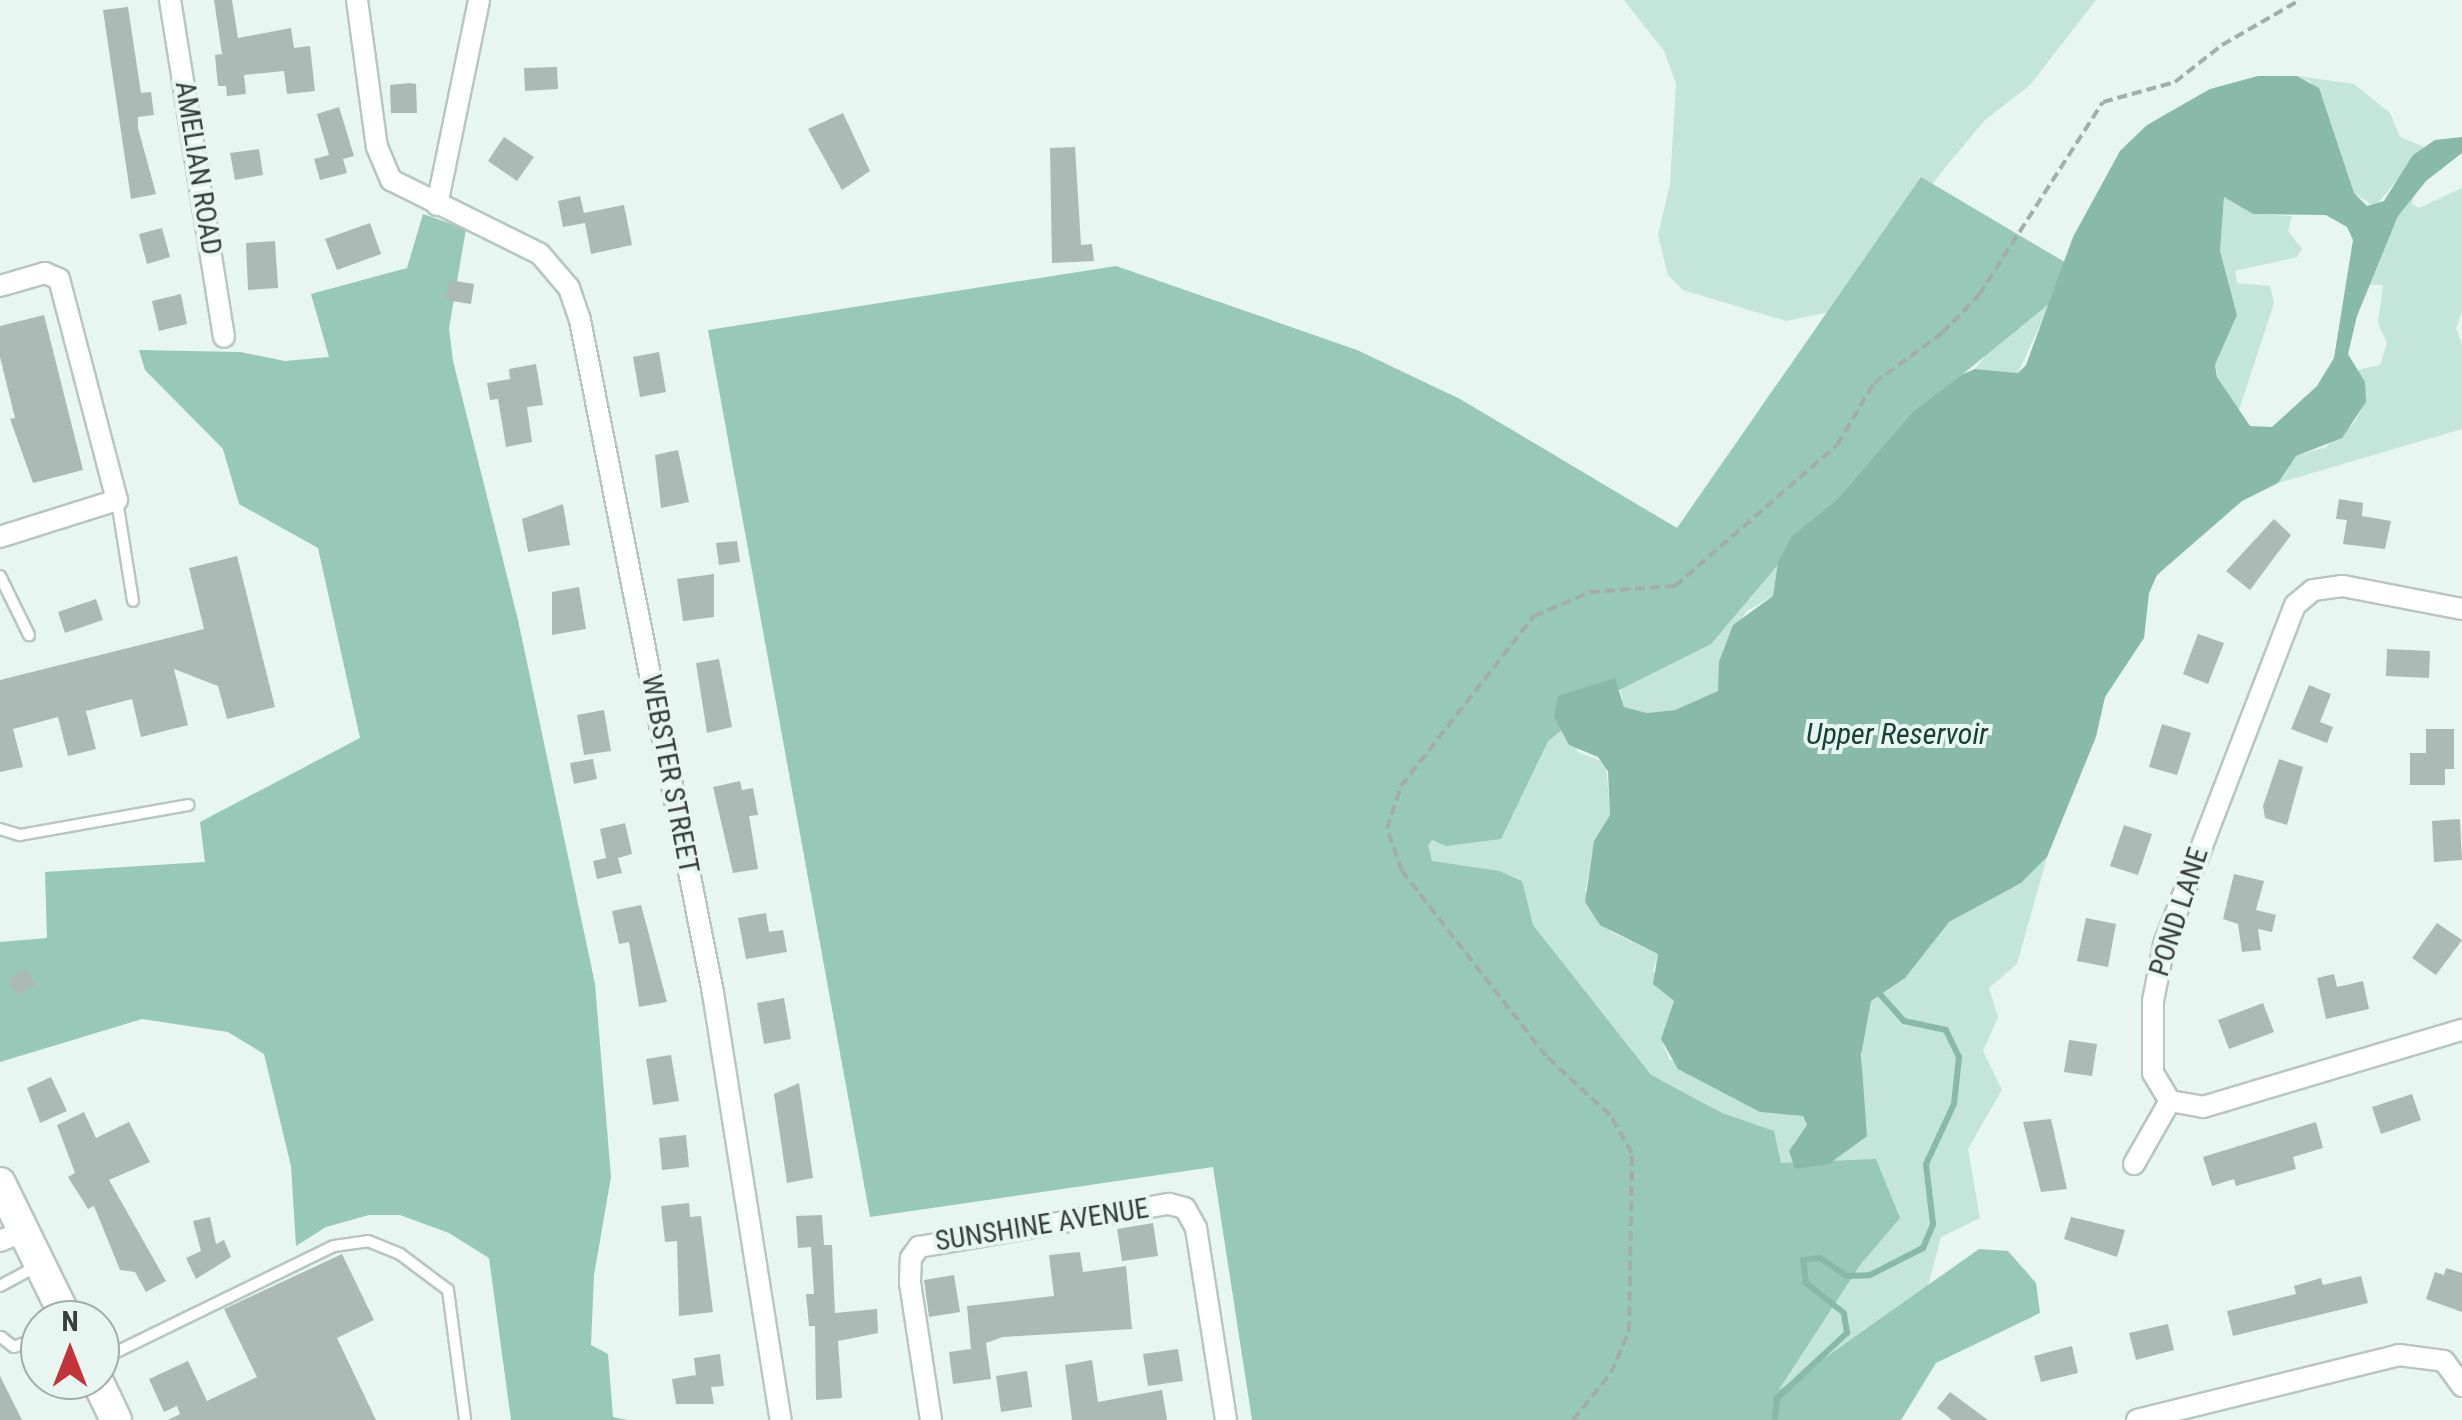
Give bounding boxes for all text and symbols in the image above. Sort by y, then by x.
street label: AMELIAN ROAD [168,79,228,257]
street label: WEBSTER STREET [634,672,706,876]
water label: Upper Reservoir [1806,716,1988,752]
street label: POND LANE [2142,844,2216,980]
street label: SUNSHINE AVENUE [933,1192,1151,1258]
north arrow [20,1300,120,1400]
text: N [61,1305,79,1338]

